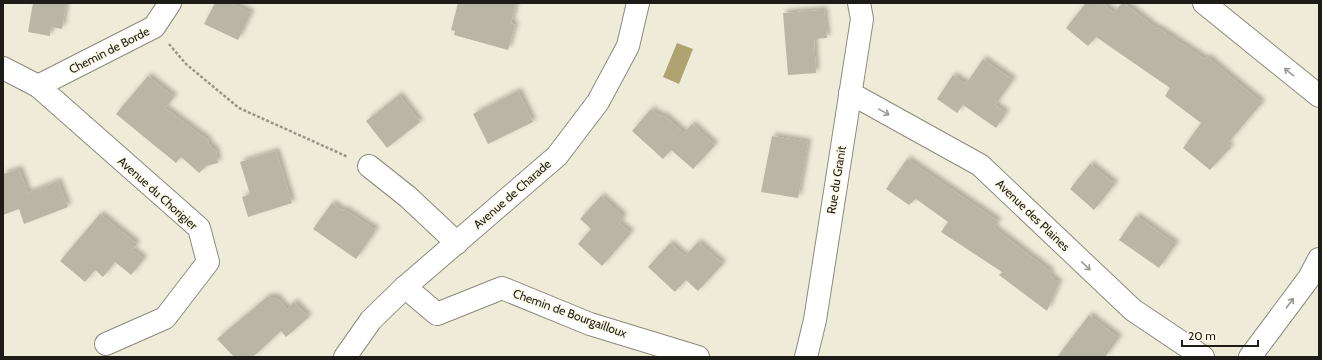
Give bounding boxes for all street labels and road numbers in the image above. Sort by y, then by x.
street label: Chemin de Borde [66,23,152,77]
street label: Rue du Granit [823,145,849,215]
street label: Avenue du Chorigier [115,153,201,233]
street label: Avenue de Charade [470,156,554,232]
street label: Avenue des Plaines [993,176,1073,254]
street label: Chemin de Bourgailloux [511,285,629,341]

